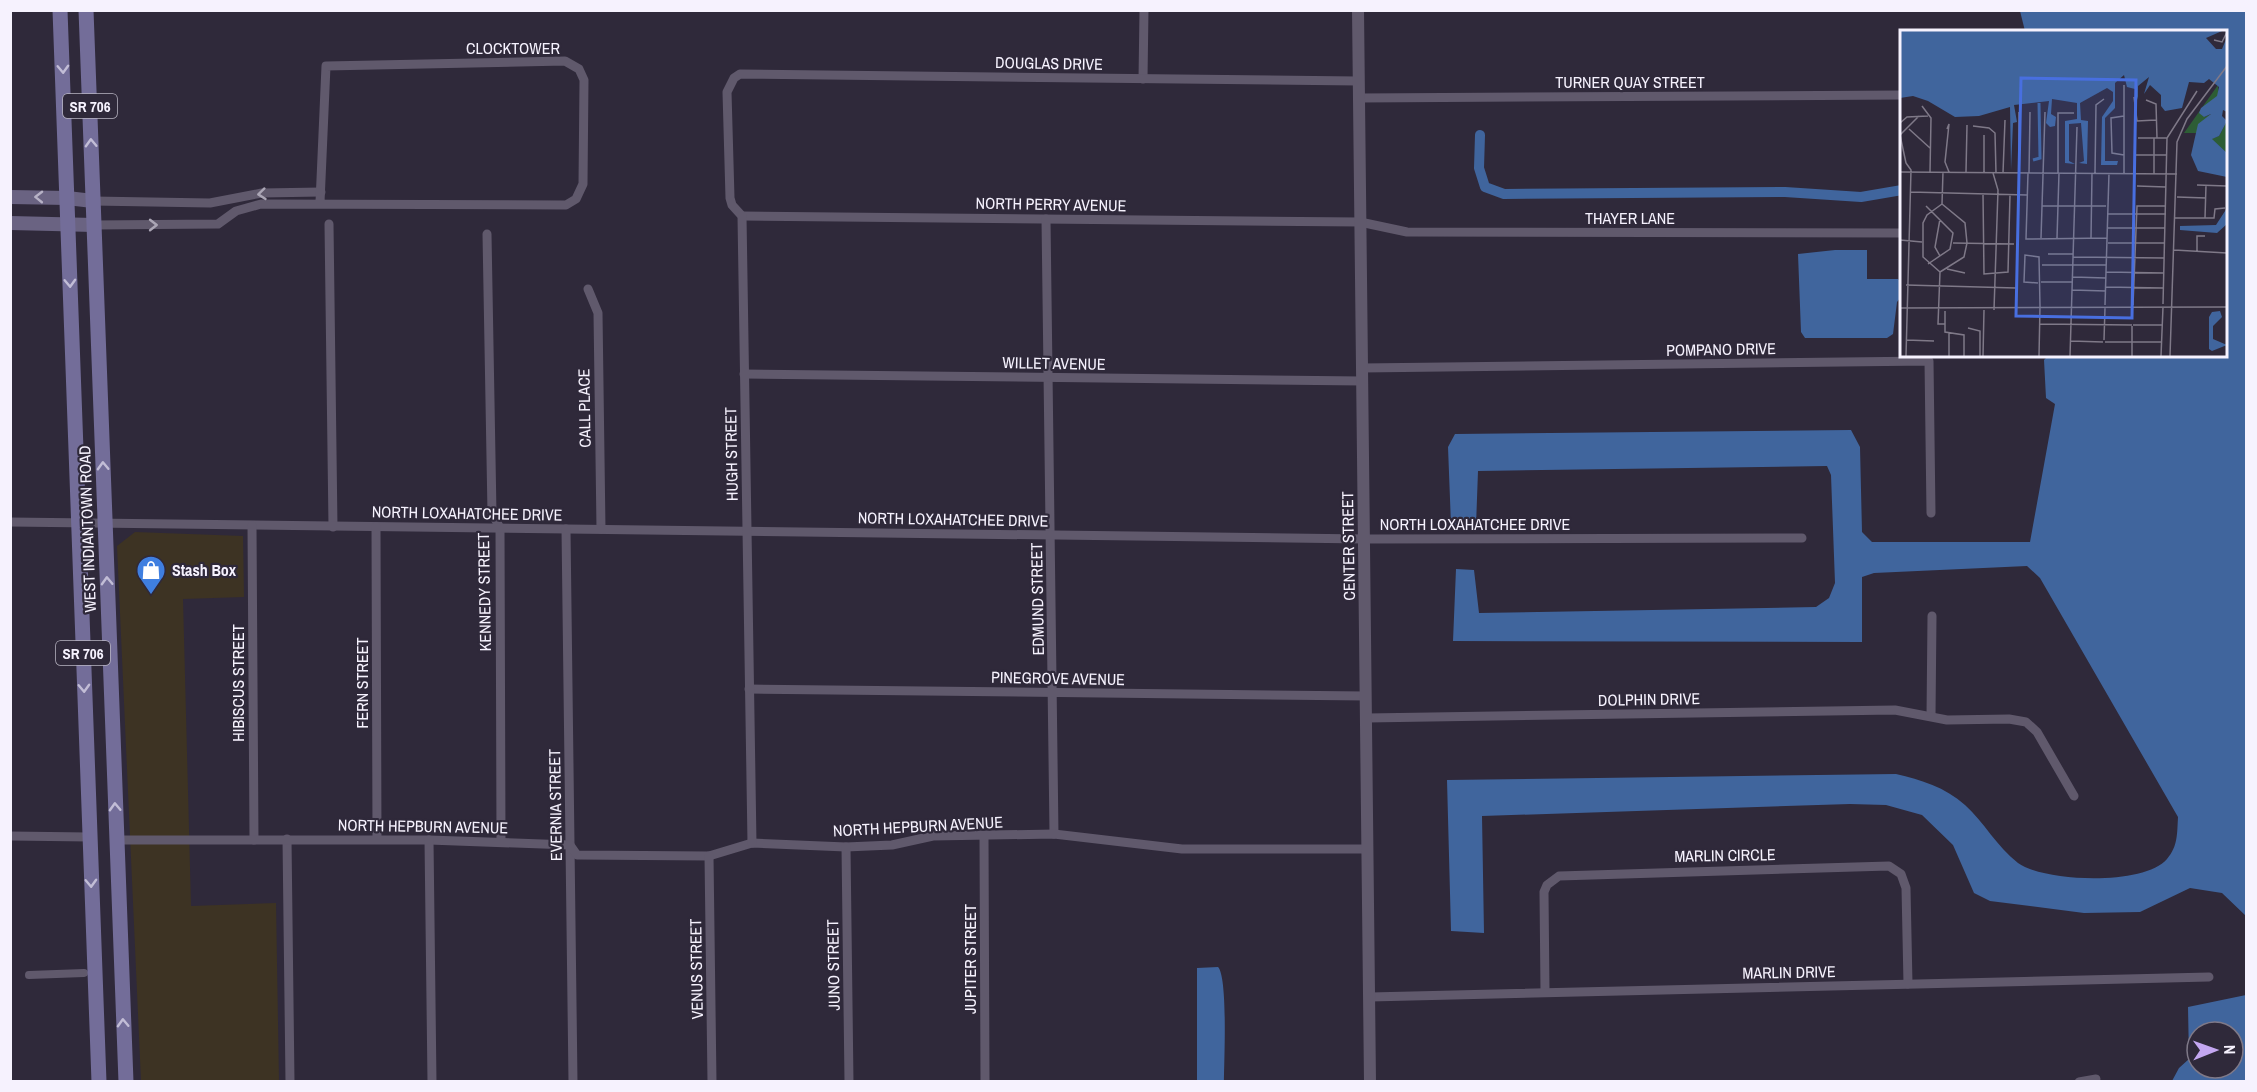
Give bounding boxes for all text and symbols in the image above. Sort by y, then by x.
inset map [1900,30,2227,357]
street label: CLOCKTOWER [466,37,560,59]
street label: DOUGLAS DRIVE [995,51,1103,75]
one-way arrow [56,64,69,73]
street label: TURNER QUAY STREET [1555,71,1705,93]
road number: SR 706 [63,94,117,118]
one-way arrow [85,138,97,147]
one-way arrow [258,187,267,200]
one-way arrow [34,191,43,204]
street label: NORTH PERRY AVENUE [975,192,1127,216]
street label: THAYER LANE [1585,207,1675,229]
one-way arrow [148,219,157,231]
one-way arrow [64,279,77,288]
street label: POMPANO DRIVE [1666,337,1776,361]
street label: WILLET AVENUE [1002,351,1106,375]
street label: CALL PLACE [572,368,596,448]
street label: HUGH STREET [719,407,743,501]
street label: WEST INDIANTOWN ROAD [73,445,101,613]
one-way arrow [96,461,109,470]
street label: CENTER STREET [1336,491,1360,601]
street label: NORTH LOXAHATCHEE DRIVE [372,500,562,526]
street label: NORTH LOXAHATCHEE DRIVE [858,506,1048,532]
street label: NORTH LOXAHATCHEE DRIVE [1380,513,1570,535]
street label: KENNEDY STREET [472,533,496,651]
street label: EDMUND STREET [1025,542,1049,656]
shop icon: Stash Box [135,554,167,596]
place label: Stash Box [172,559,237,581]
one-way arrow [100,577,113,586]
street label: HIBISCUS STREET [227,624,249,742]
street label: FERN STREET [351,637,373,729]
road number: SR 706 [56,641,110,665]
street label: PINEGROVE AVENUE [991,666,1125,690]
one-way arrow [78,683,91,692]
street label: DOLPHIN DRIVE [1598,687,1700,711]
street label: EVERNIA STREET [543,749,567,861]
one-way arrow [108,803,121,812]
street label: NORTH HEPBURN AVENUE [832,811,1004,841]
street label: NORTH HEPBURN AVENUE [338,814,508,838]
street label: MARLIN CIRCLE [1674,843,1776,867]
one-way arrow [84,878,97,887]
street label: JUPITER STREET [959,904,981,1014]
street label: VENUS STREET [684,919,708,1019]
street label: JUNO STREET [821,919,845,1011]
street label: MARLIN DRIVE [1742,960,1836,984]
one-way arrow [117,1019,130,1028]
north arrow [2185,1020,2245,1080]
text: N [2219,1045,2241,1055]

